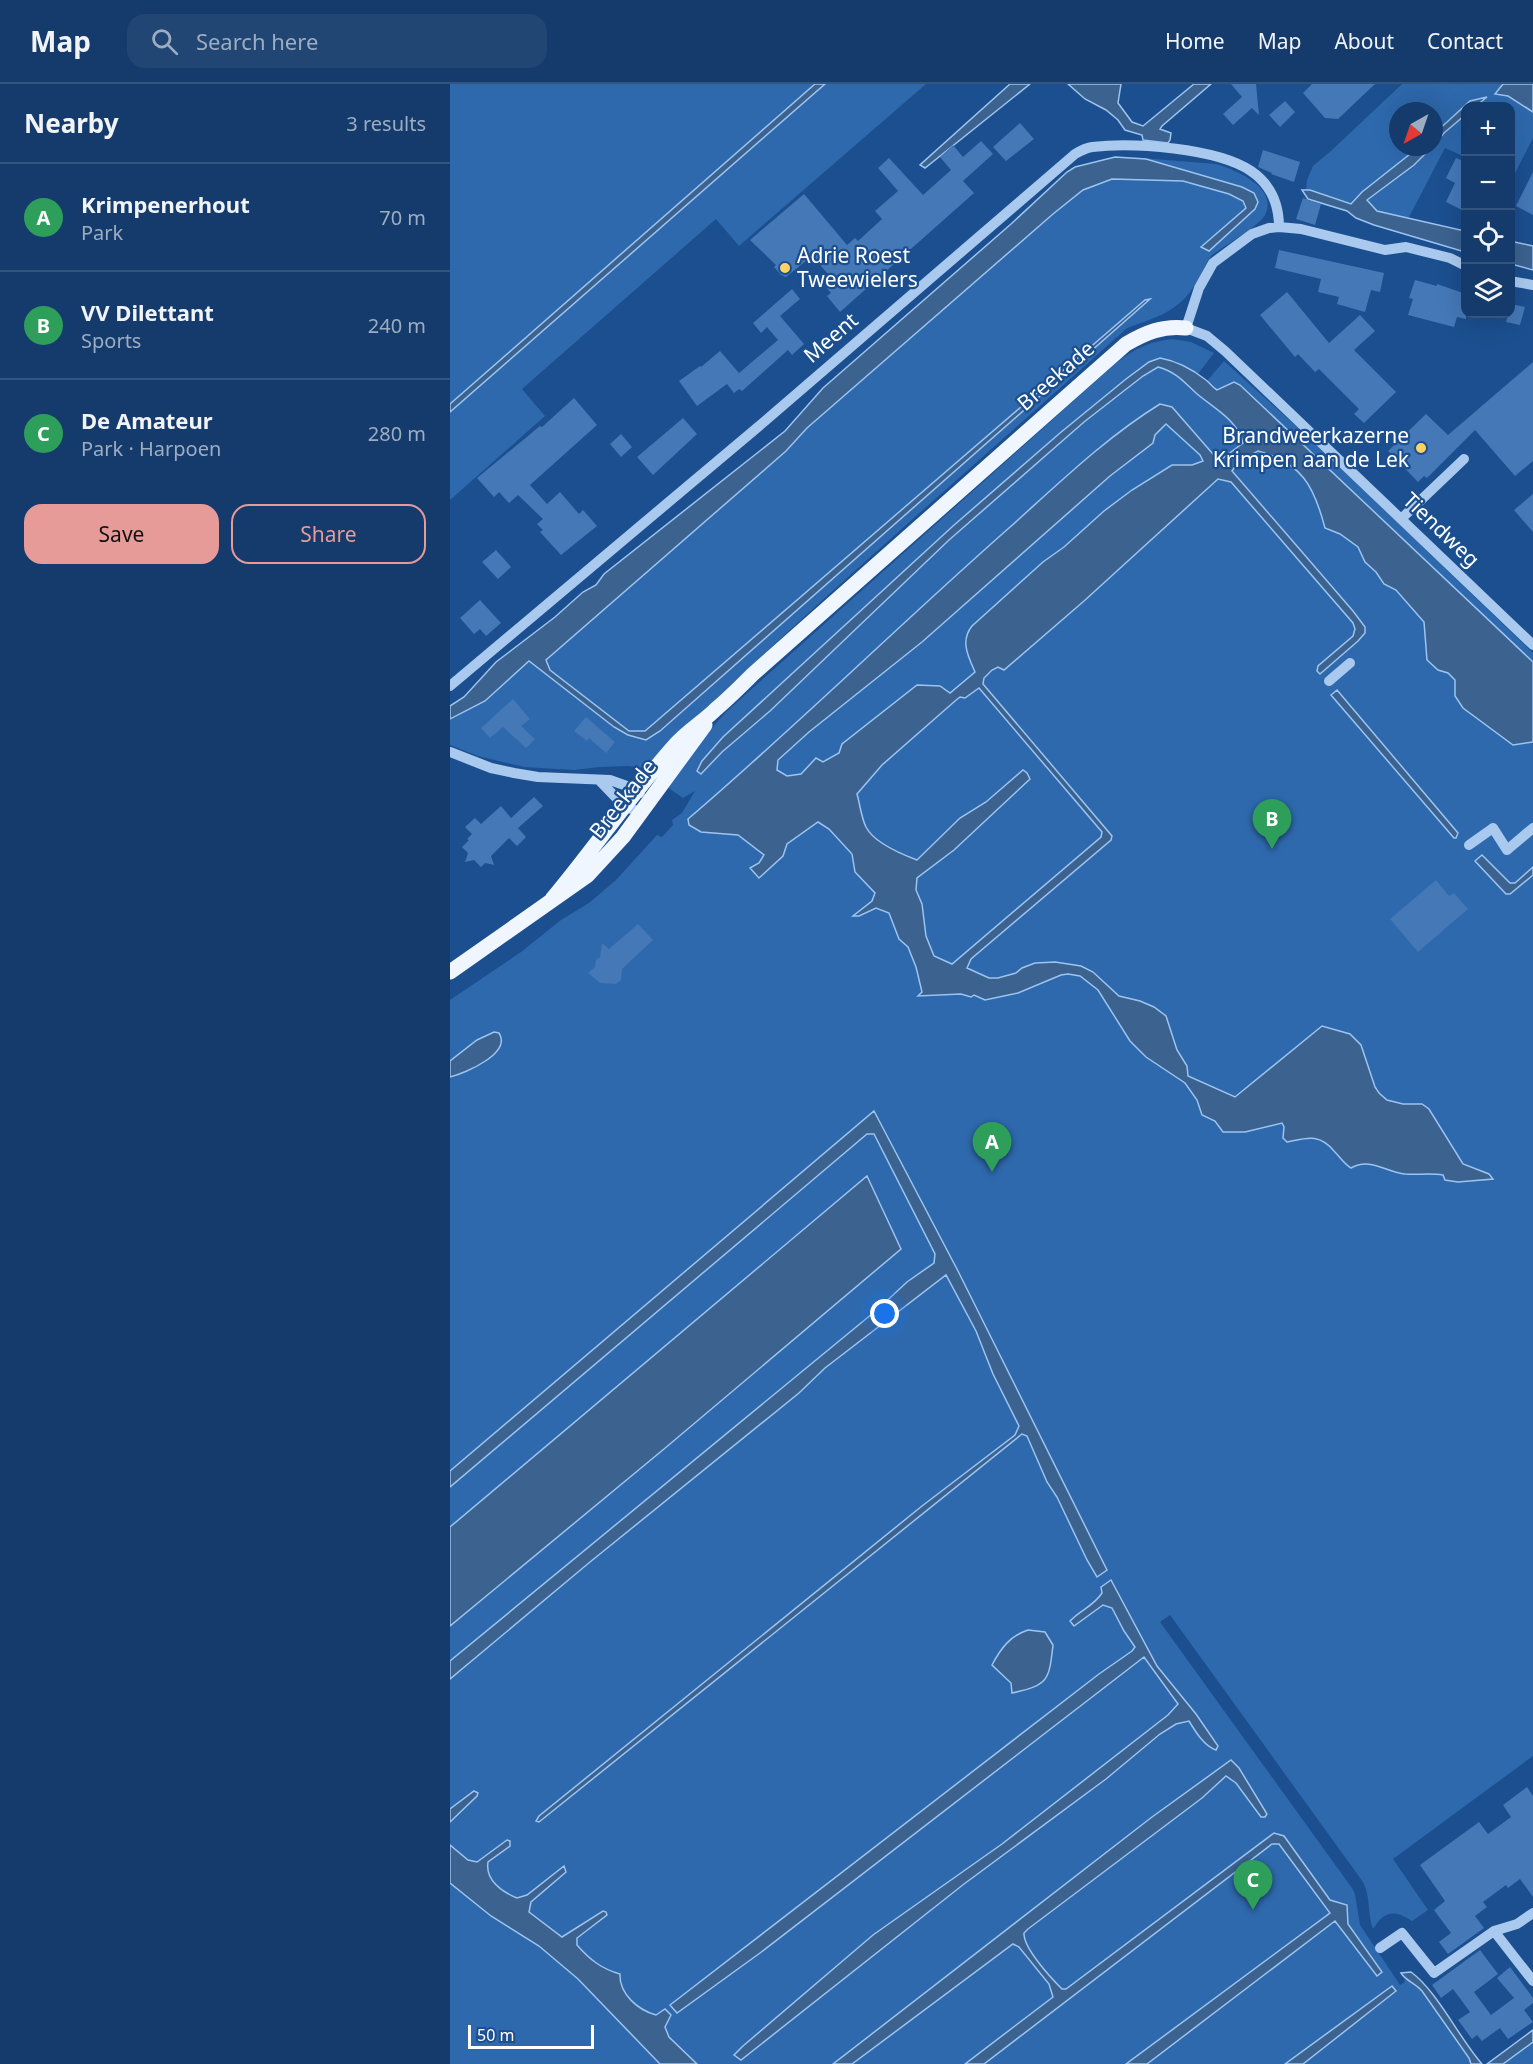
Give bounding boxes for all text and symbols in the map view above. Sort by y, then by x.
search box [127,14,547,68]
text: Map [30,22,91,60]
icon: search [148,25,181,58]
text: Search here [196,26,318,56]
text: Home [1165,27,1225,55]
text: Map [1258,27,1301,55]
text: About [1334,27,1394,55]
text: Contact [1427,27,1503,55]
north arrow [1389,102,1443,156]
map controls [1461,102,1515,318]
button: + [1461,102,1515,156]
text: Nearby [24,105,119,141]
text: 3 results [346,110,426,137]
button: − [1461,156,1515,210]
text: Krimpenerhout [81,189,250,219]
text: A [37,204,50,231]
text: 70 m [379,204,426,231]
button: locate [1461,210,1515,264]
text: Park [81,219,123,246]
place label: Adrie Roest Tweewielers [797,241,918,293]
marker: Adrie Roest Tweewielers [778,261,792,275]
button: layers [1461,264,1515,318]
text: VV Dilettant [81,297,214,327]
street label: Meent [797,306,864,369]
text: B [37,312,50,339]
text: 240 m [368,312,426,339]
text: Sports [81,327,141,354]
street label: Breekade [1011,334,1100,416]
text: De Amateur [81,405,213,435]
text: C [37,420,50,447]
text: 280 m [368,420,426,447]
place label: Brandweerkazerne Krimpen aan de Lek [1213,421,1410,473]
text: Park · Harpoen [81,435,221,462]
marker: Brandweerkazerne Krimpen aan de Lek [1414,441,1428,455]
street label: Tiendweg [1397,486,1486,573]
button: Save [24,504,219,564]
button: Share [231,504,426,564]
street label: Breekade [582,753,662,844]
pin: B [1252,800,1292,849]
pin: A [972,1122,1012,1172]
your location [870,1299,899,1328]
pin: C [1234,1860,1272,1910]
scale bar [468,2022,594,2050]
text: 50 m [477,2024,514,2046]

